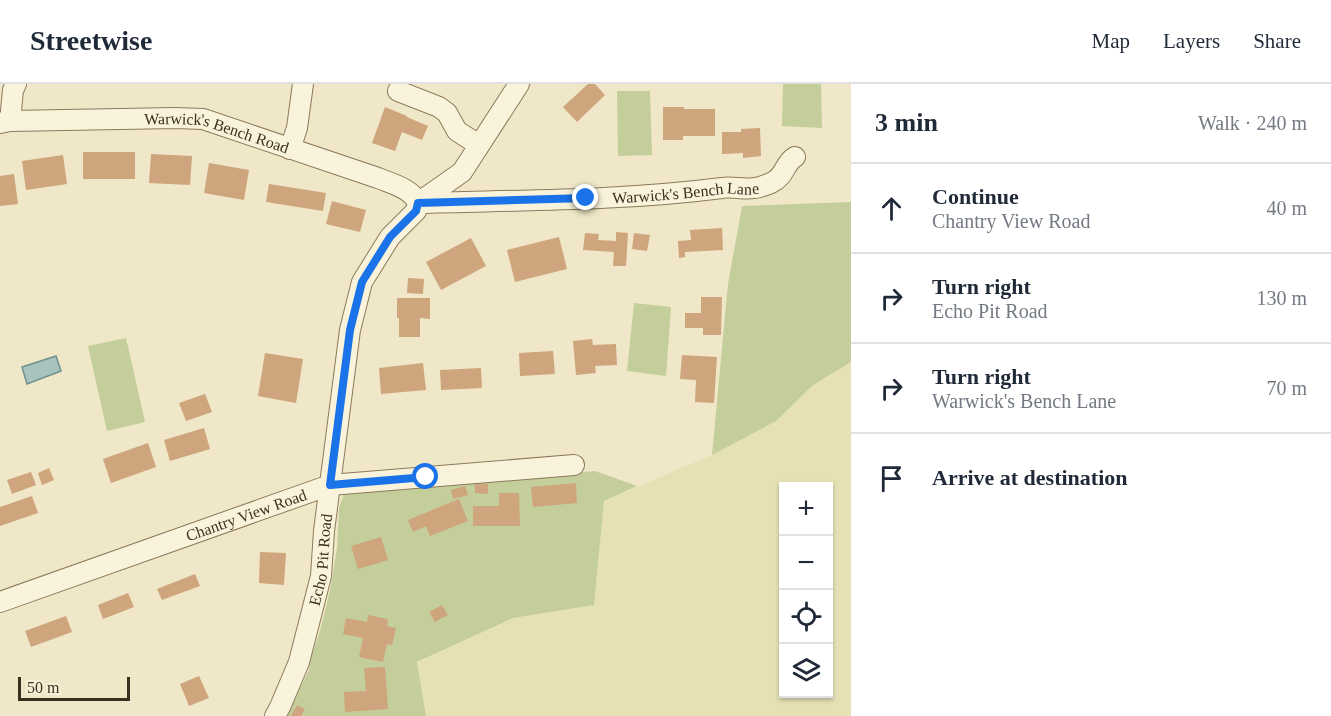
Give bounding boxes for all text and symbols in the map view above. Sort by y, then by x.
text: Streetwise [30,25,152,56]
text: Map [1092,29,1130,53]
text: Layers [1163,29,1220,53]
text: Share [1253,29,1301,53]
text: 3 min [875,108,938,137]
street label: Warwick's Bench Road [144,110,291,156]
text: Walk · 240 m [1198,112,1307,134]
street label: Warwick's Bench Lane [612,179,760,206]
route end [572,184,598,210]
text: Continue [932,184,1019,209]
icon: ahead [875,192,908,225]
text: 40 m [1266,197,1307,219]
text: Chantry View Road [932,210,1090,232]
text: Turn right [932,274,1031,299]
icon: right [875,282,908,315]
text: 130 m [1256,287,1307,309]
text: Echo Pit Road [932,300,1048,322]
text: Turn right [932,364,1031,389]
icon: right [875,372,908,405]
text: 70 m [1266,377,1307,399]
text: Warwick's Bench Lane [932,390,1116,412]
icon: arrive [875,462,908,495]
route start [412,463,438,489]
text: Arrive at destination [932,465,1128,490]
map controls [779,482,833,698]
button: + [779,482,833,536]
street label: Chantry View Road [184,486,309,544]
street label: Echo Pit Road [306,513,335,607]
button: − [779,536,833,590]
button: locate [779,590,833,644]
button: layers [779,644,833,698]
scale bar [18,674,130,702]
text: 50 m [27,679,59,696]

